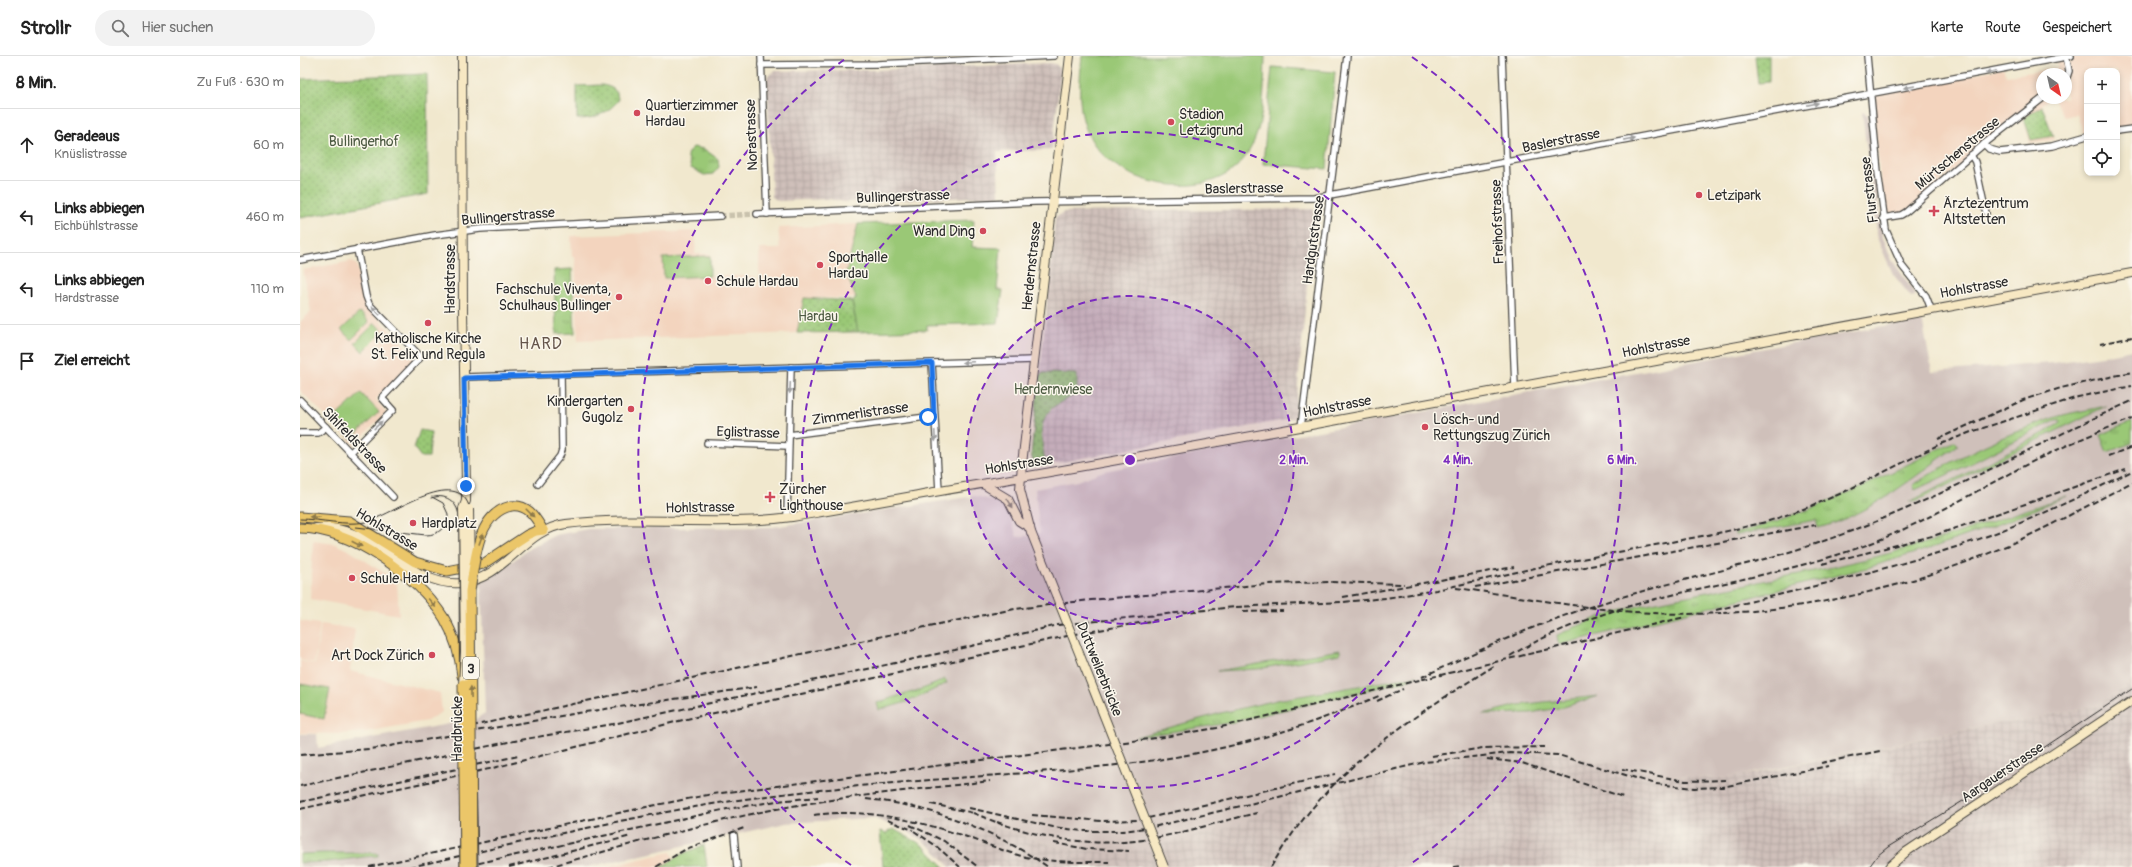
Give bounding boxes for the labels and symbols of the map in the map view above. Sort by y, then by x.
north arrow [2036,68,2072,104]
one-way arrow [1985,69,1997,75]
one-way arrow [1903,84,1915,90]
place label: Quartierzimmer Hardau [645,97,738,130]
street label: Norastrasse [742,99,761,171]
one-way arrow [1807,101,1820,107]
place label: Stadion Letzigrund [1179,106,1243,139]
marker: Quartierzimmer Hardau [632,108,642,118]
street label: Mürtschenstrasse [1912,113,2003,194]
marker: Stadion Letzigrund [1166,117,1176,127]
street label: Baslerstrasse [1521,125,1601,156]
park label: Bullingerhof [329,133,400,150]
one-way arrow [1623,136,1635,142]
street label: Flurstrasse [1857,156,1882,224]
street label: Baslerstrasse [1204,179,1284,198]
street label: Freihofstrasse [1488,179,1507,265]
street label: Bullingerstrasse [856,186,950,207]
place label: Letzipark [1707,187,1761,204]
marker: Letzipark [1694,190,1704,200]
street label: Hardgutstrasse [1299,195,1328,286]
place label: Ärztezentrum Altstetten [1943,195,2029,228]
street label: Bullingerstrasse [461,204,556,229]
marker: Ärztezentrum Altstetten [1928,205,1940,217]
street label: Herdernstrasse [1018,221,1045,311]
place label: Wand Ding [913,223,975,240]
marker: Wand Ding [978,226,988,236]
street label: Hardstrasse [442,244,459,314]
place label: Sporthalle Hardau [828,249,888,282]
marker: Sporthalle Hardau [815,260,825,270]
place label: Schule Hardau [716,273,798,290]
street label: Hohlstrasse [1939,273,2010,302]
marker: Schule Hardau [703,276,713,286]
place label: Fachschule Viventa, Schulhaus Bullinger [496,281,611,314]
marker: Fachschule Viventa, Schulhaus Bullinger [614,292,624,302]
one-way arrow [371,306,381,316]
park label: Hardau [798,308,838,325]
marker: Katholische Kirche St. Felix und Regula [423,318,433,328]
place label: Katholische Kirche St. Felix und Regula [371,330,485,363]
street label: Hohlstrasse [1621,332,1692,361]
district label: HARD [519,334,563,354]
one-way arrow [962,358,974,365]
park label: Herdernwiese [1014,381,1092,398]
one-way arrow [787,382,794,394]
street label: Hohlstrasse [1302,392,1373,421]
place label: Kindergarten Gugolz [547,393,623,426]
street label: Zimmerlistrasse [811,398,909,429]
street label: Sihlfeldstrasse [319,404,390,477]
marker: Kindergarten Gugolz [626,404,636,414]
route start [919,408,937,426]
place label: Lösch- und Rettungszug Zürich [1433,411,1550,444]
one-way arrow [373,420,383,430]
marker: Lösch- und Rettungszug Zürich [1420,422,1430,432]
street label: Eglistrasse [716,423,780,442]
one-way arrow [931,430,938,442]
street label: Hohlstrasse [984,451,1055,478]
centre of rings [1123,453,1137,467]
text: 2 Min. [1279,453,1309,468]
text: 4 Min. [1442,453,1473,468]
text: 6 Min. [1607,453,1637,468]
route end [457,477,475,495]
place label: Zürcher Lighthouse [779,481,843,514]
marker: Zürcher Lighthouse [764,491,776,503]
one-way arrow [1006,497,1013,509]
street label: Hohlstrasse [665,498,735,517]
street label: Hohlstrasse [353,504,421,555]
one-way arrow [525,508,535,518]
one-way arrow [309,514,321,521]
place label: Hardplatz [421,515,477,532]
marker: Hardplatz [408,518,418,528]
one-way arrow [478,532,484,544]
one-way arrow [351,541,363,547]
place label: Schule Hard [360,570,429,587]
marker: Schule Hard [347,573,357,583]
one-way arrow [428,597,437,608]
street label: Duttweilerbrücke [1073,620,1126,719]
place label: Art Dock Zürich [331,647,424,664]
marker: Art Dock Zürich [427,650,437,660]
road number: 3 [463,657,479,679]
one-way arrow [468,685,474,698]
street label: Hardbrücke [449,696,466,762]
street label: Aargauerstrasse [1958,739,2047,806]

